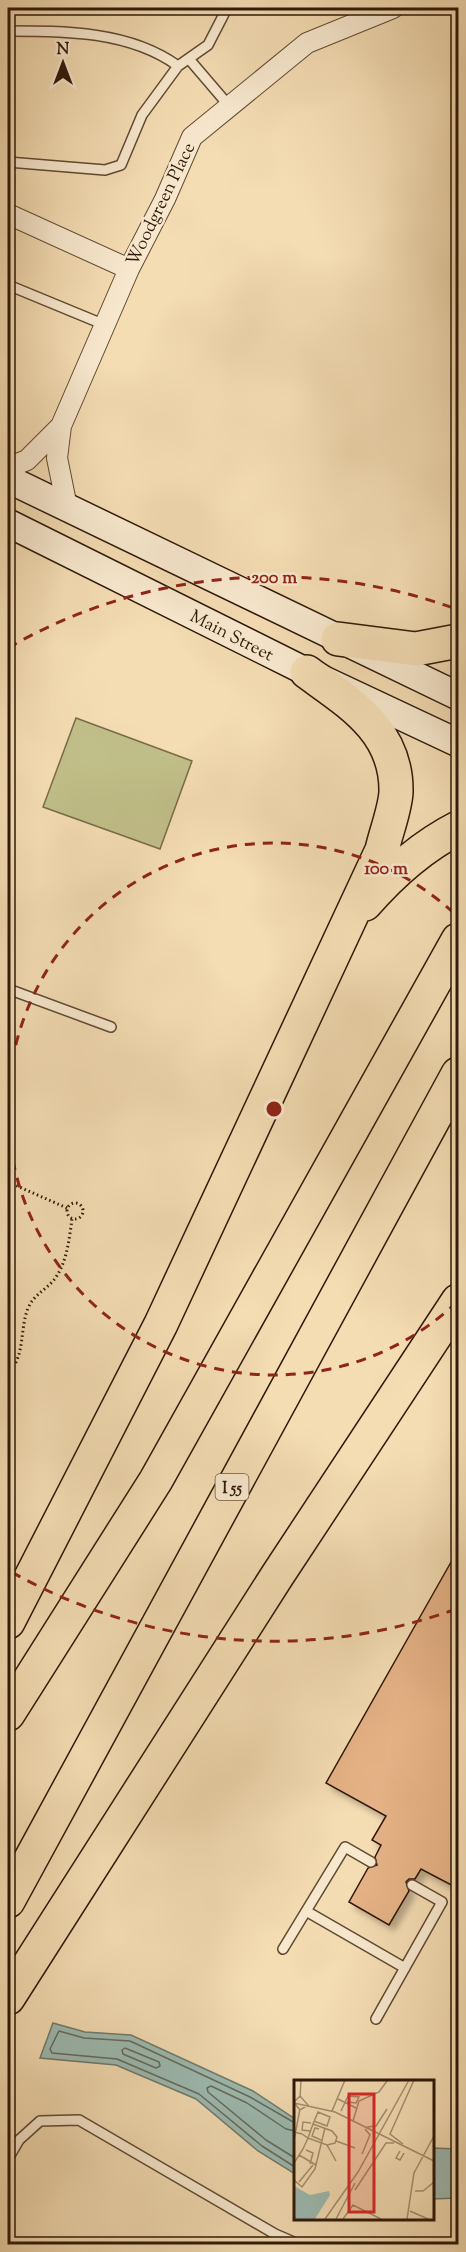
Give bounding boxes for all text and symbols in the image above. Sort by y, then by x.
north arrow [33,33,93,93]
text: N [57,39,70,62]
street label: Woodgreen Place [121,139,203,271]
text: 200 m [251,566,297,592]
street label: Main Street [185,605,277,669]
text: 100 m [364,857,408,883]
centre of rings [264,1099,284,1119]
road number: I 55 [216,1474,248,1500]
inset map [294,2080,433,2219]

